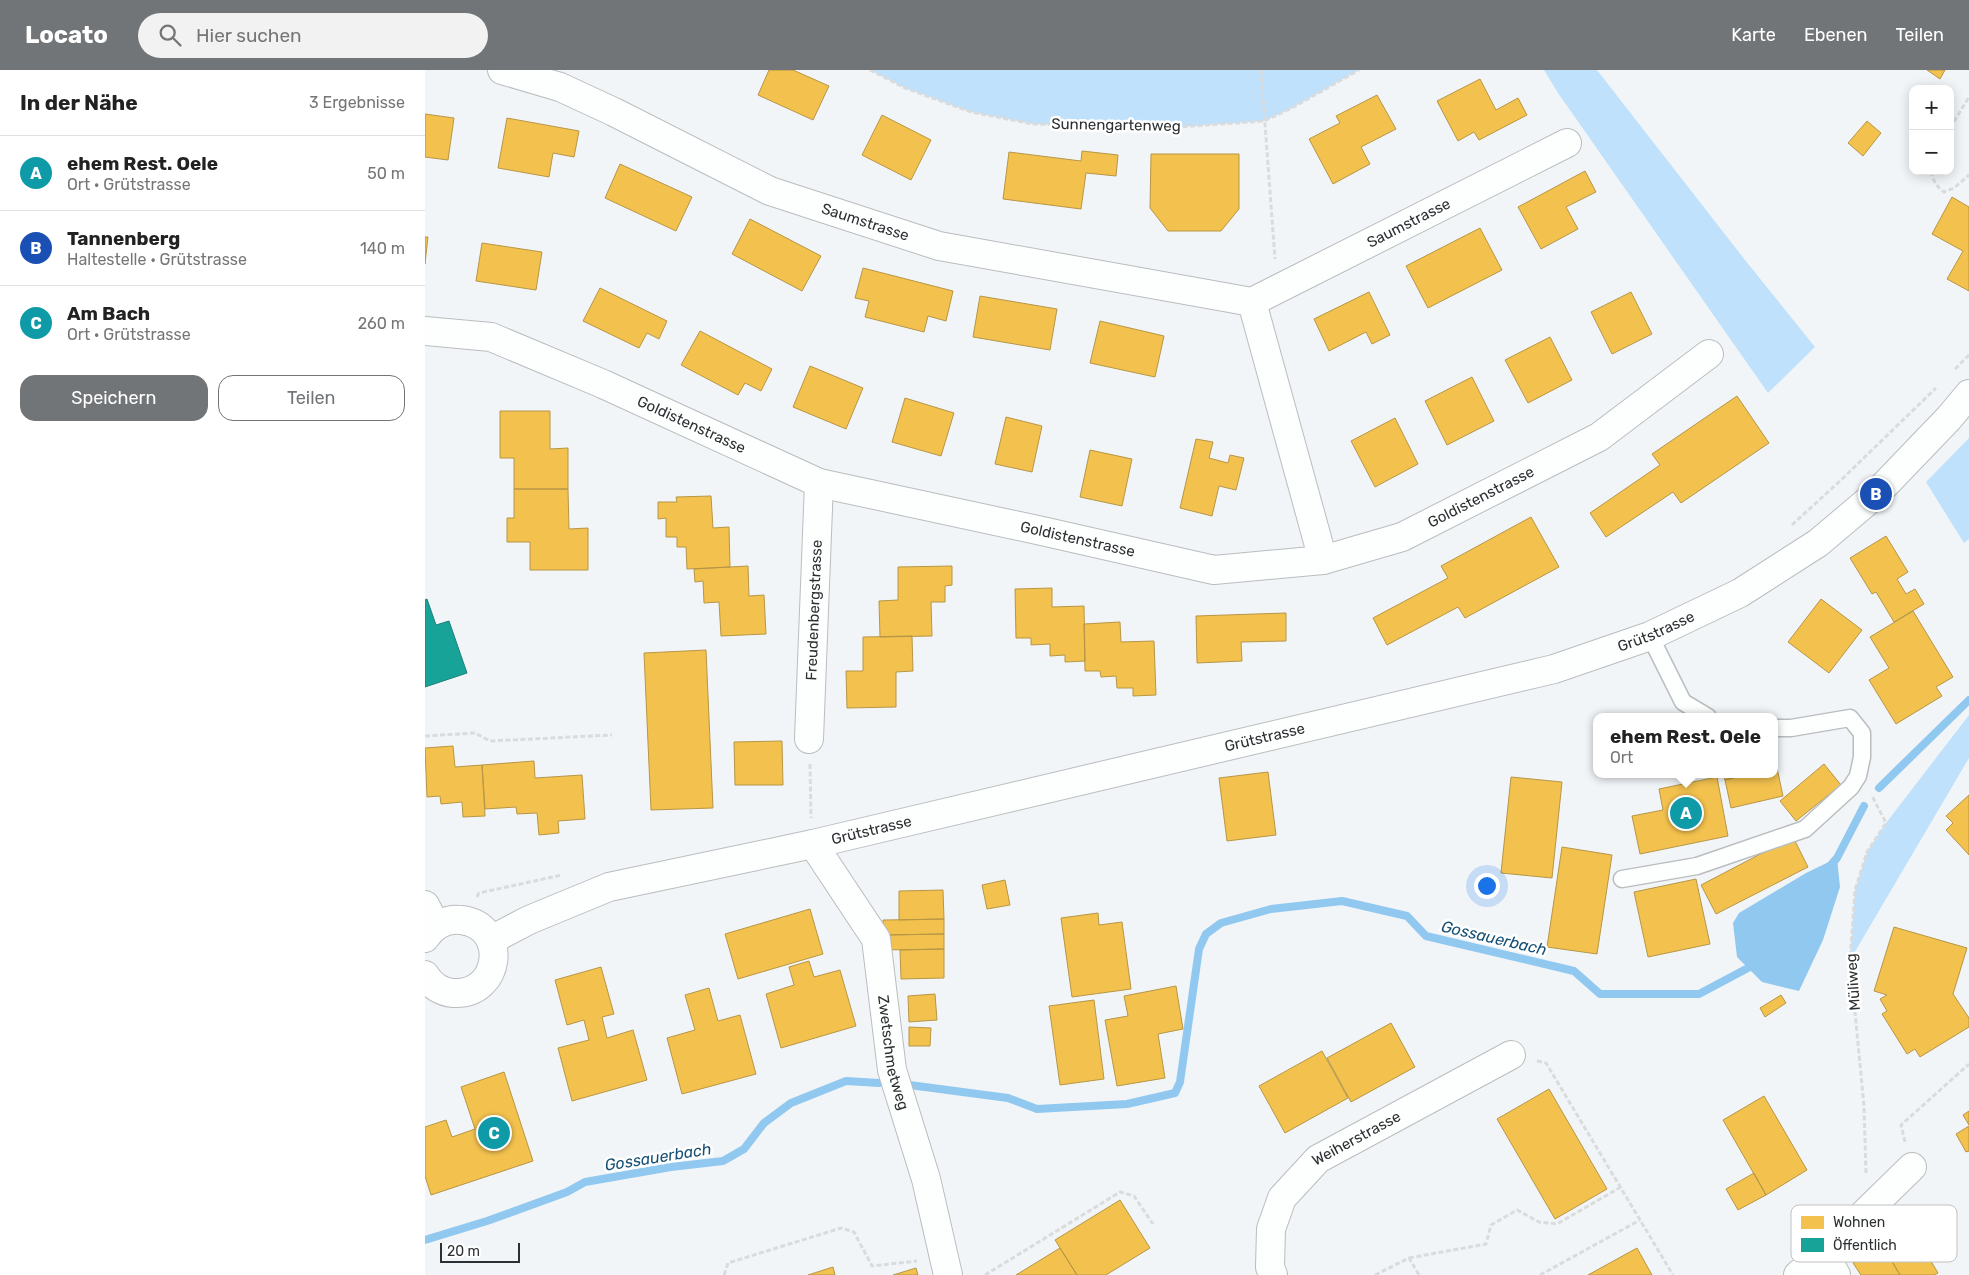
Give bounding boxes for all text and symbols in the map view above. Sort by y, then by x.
search box [138,13,488,58]
text: Locato [25,21,108,49]
icon: search [156,21,184,49]
text: Hier suchen [196,24,302,47]
text: Karte [1731,24,1776,46]
text: Ebenen [1804,24,1868,46]
text: Teilen [1896,24,1944,46]
map controls [1909,85,1954,175]
button: + [1909,85,1954,130]
text: In der Nähe [20,90,138,115]
text: 3 Ergebnisse [309,93,405,112]
street label: Sunnengartenweg [1051,115,1181,135]
button: − [1909,130,1954,175]
text: ehem Rest. Oele [67,152,218,175]
text: A [30,164,42,183]
text: 50 m [367,164,405,183]
text: Ort · Grütstrasse [67,175,191,194]
street label: Saumstrasse [1364,194,1453,251]
street label: Saumstrasse [819,199,911,245]
text: Tannenberg [67,227,180,250]
text: B [30,239,42,258]
text: 140 m [360,239,405,258]
text: Haltestelle · Grütstrasse [67,250,247,269]
text: Am Bach [67,302,150,325]
text: C [30,314,42,333]
text: 260 m [358,314,405,333]
text: Ort · Grütstrasse [67,325,191,344]
button: Speichern [20,375,208,421]
button: Teilen [218,375,405,421]
street label: Goldistenstrasse [634,392,748,457]
street label: Goldistenstrasse [1425,462,1537,532]
pin: B [1860,475,1892,513]
street label: Goldistenstrasse [1019,518,1137,561]
street label: Freudenbergstrasse [802,539,826,681]
street label: Grütstrasse [1615,607,1697,656]
popup [1593,713,1778,778]
street label: Grütstrasse [1223,719,1307,756]
text: ehem Rest. Oele [1610,725,1761,748]
text: Ort [1610,748,1633,767]
pin: A [1670,794,1702,832]
street label: Grütstrasse [829,812,913,848]
your location [1474,873,1500,899]
water label: Gossauerbach [1439,917,1549,959]
street label: Müliweg [1842,953,1864,1011]
street label: Zwetschmetweg [874,994,913,1112]
street label: Weiherstrasse [1309,1107,1404,1170]
pin: C [478,1114,510,1152]
water label: Gossauerbach [603,1139,713,1175]
legend [1791,1205,1957,1262]
text: Wohnen [1833,1214,1885,1231]
text: Öffentlich [1833,1237,1897,1254]
scale bar [440,1240,520,1263]
text: 20 m [447,1243,480,1260]

